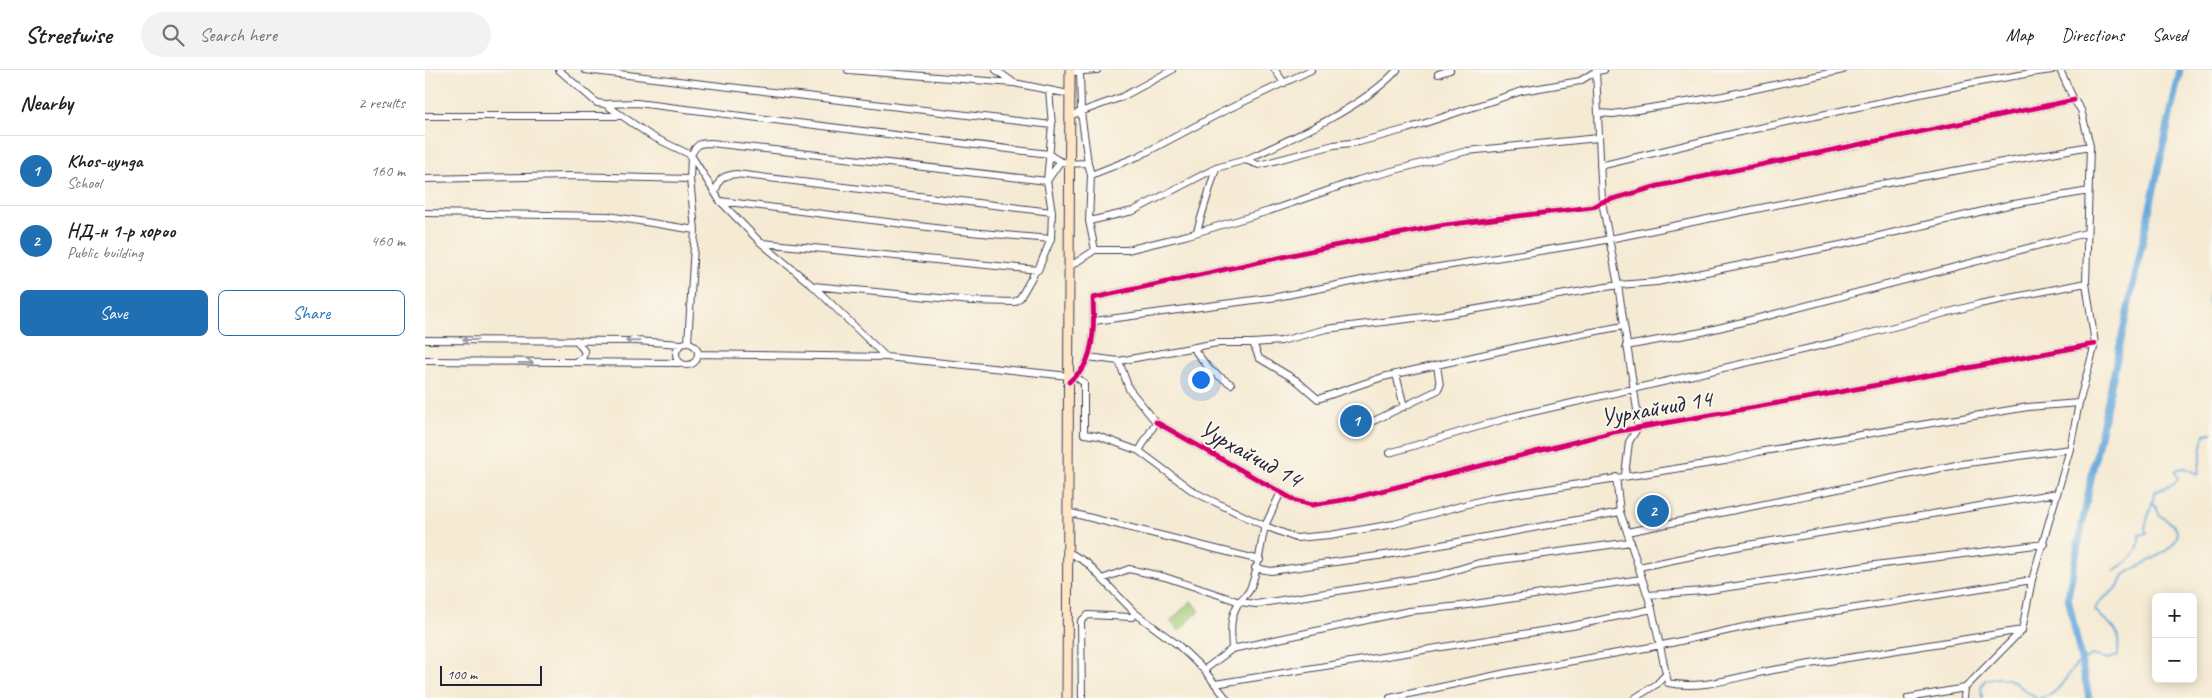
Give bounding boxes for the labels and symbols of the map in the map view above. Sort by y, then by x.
one-way arrow [463,335,479,345]
one-way arrow [625,336,642,346]
one-way arrow [518,358,534,368]
your location [1188,367,1214,393]
street label: Уурхайчид 14 [1598,382,1717,434]
pin: 1 [1340,402,1372,440]
street label: Уурхайчид 14 [1194,413,1310,496]
pin: 2 [1637,492,1669,530]
scale bar [440,663,543,686]

